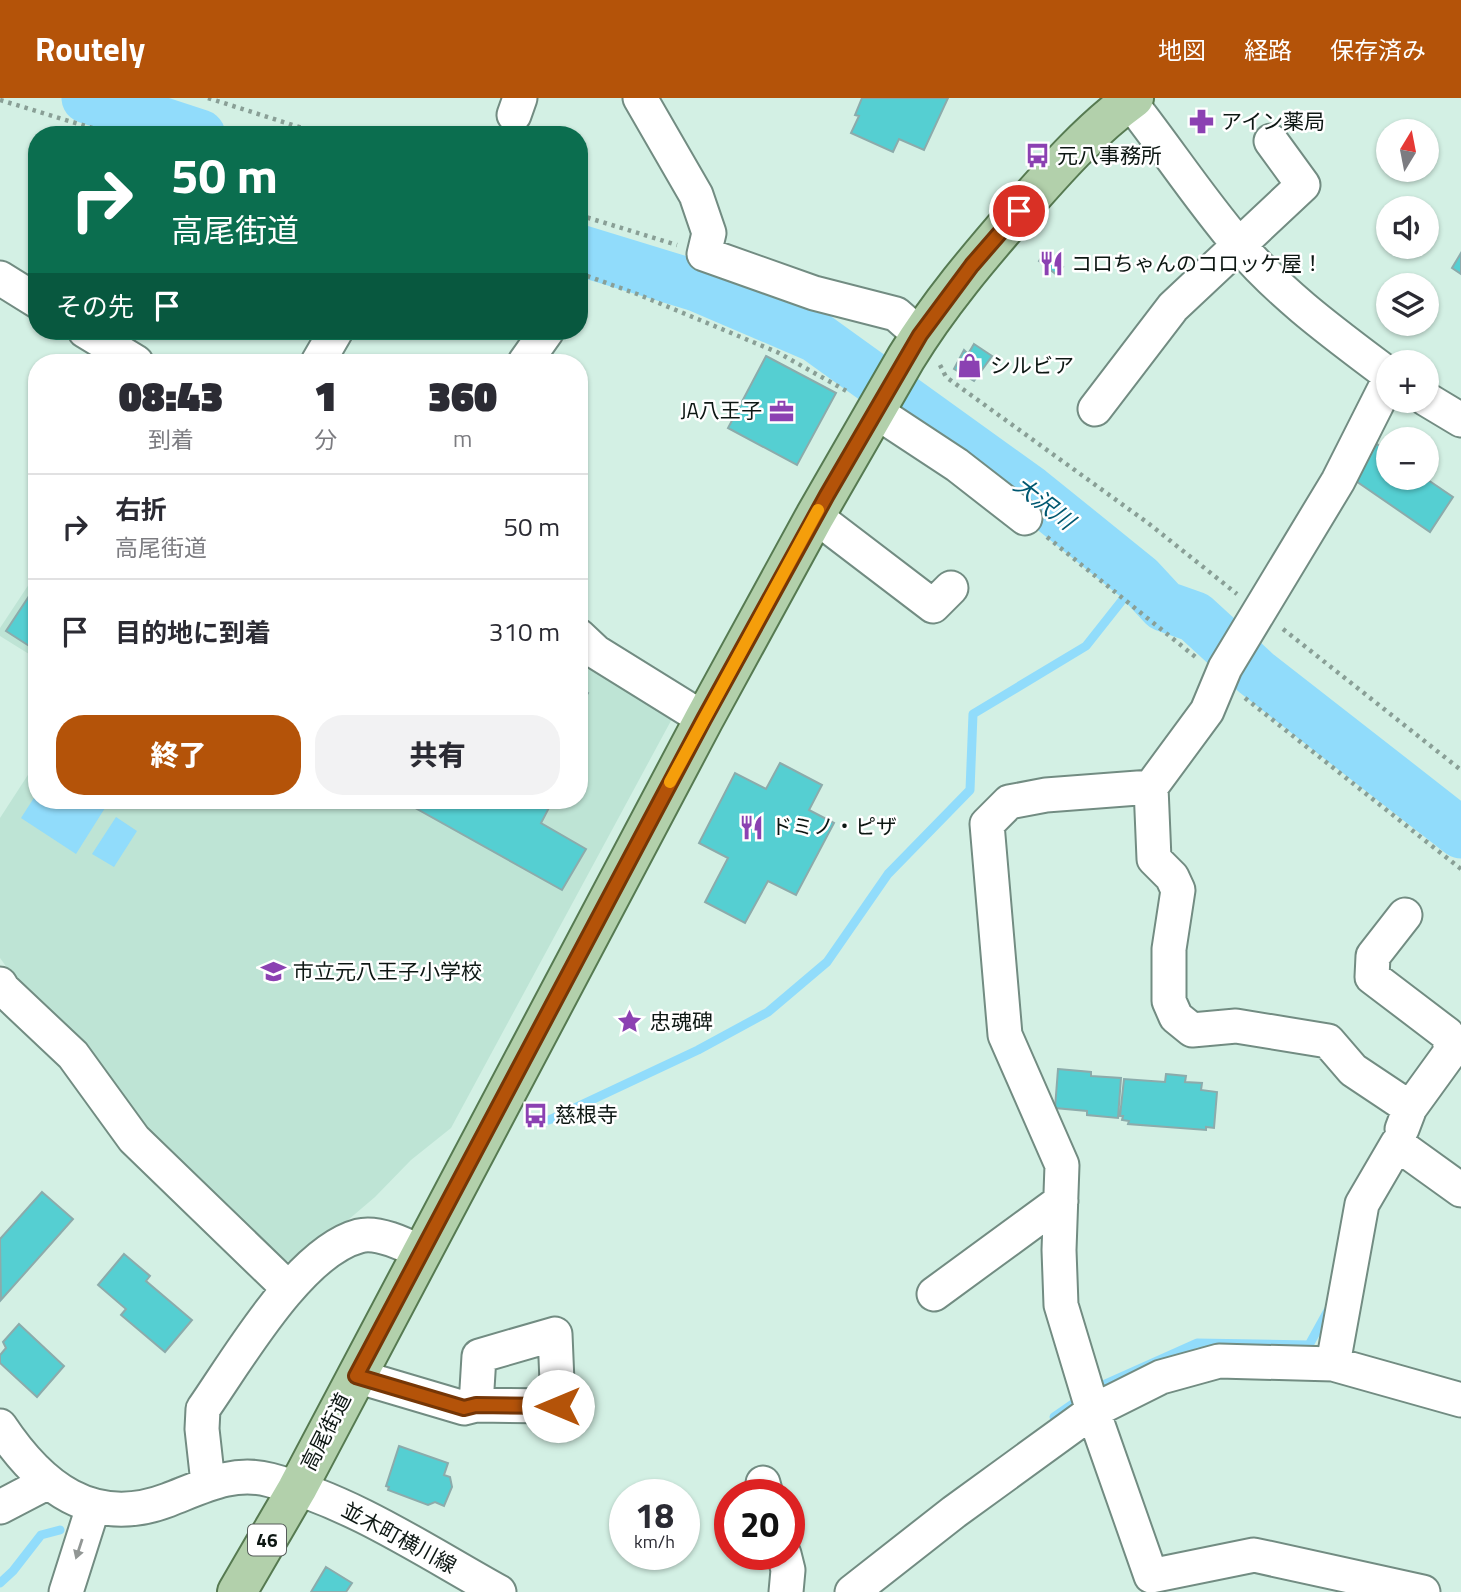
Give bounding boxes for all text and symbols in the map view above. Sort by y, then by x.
text: Routely [35,24,145,74]
text: 地図 [1158,32,1206,68]
text: 経路 [1244,32,1292,68]
text: 保存済み [1330,32,1426,68]
place label: アイン薬局 [1221,105,1325,137]
pharmacy icon: アイン薬局 [1187,108,1215,136]
north arrow [1376,119,1438,182]
map controls [1376,119,1439,490]
text: 50 m [171,137,278,212]
place label: 元八事務所 [1057,139,1162,171]
bus stop icon: 元八事務所 [1023,142,1051,170]
icon: right [56,154,147,245]
pin [989,181,1049,241]
icon: arrive [1000,192,1038,230]
button: sound [1376,196,1439,259]
text: 高尾街道 [171,206,299,254]
place label: コロちゃんのコロッケ屋！ [1071,247,1323,279]
restaurant icon: コロちゃんのコロッケ屋！ [1037,250,1065,278]
button: layers [1376,273,1439,336]
text: その先 [56,287,134,326]
icon: arrive [148,287,186,325]
place label: シルビア [990,349,1074,381]
button: + [1376,350,1439,413]
shop icon: シルビア [956,352,984,380]
text: 08:43 [119,363,223,427]
text: 1 [314,363,337,427]
text: 360 [428,363,497,427]
place label: JA八王子 [680,394,762,426]
office icon: JA八王子 [768,397,796,425]
text: m [453,421,472,456]
text: 到着 [148,422,194,457]
text: 分 [314,422,337,457]
button: − [1376,427,1439,490]
water label: 大沢川 [1006,468,1085,539]
text: 右折 [115,490,167,529]
text: 50 m [503,507,560,546]
icon: right [56,508,94,546]
text: 高尾街道 [115,530,207,565]
text: 310 m [489,612,560,651]
icon: arrive [56,613,94,651]
text: 目的地に到着 [115,613,271,652]
button: 終了 [56,715,301,795]
button: 共有 [315,715,560,795]
place label: ドミノ・ピザ [771,810,897,842]
restaurant icon: ドミノ・ピザ [737,813,765,841]
place label: 市立元八王子小学校 [293,955,482,987]
school or university icon: 市立元八王子小学校 [259,958,287,986]
place label: 忠魂碑 [650,1005,713,1037]
place icon: 忠魂碑 [616,1008,644,1036]
place label: 慈根寺 [555,1098,618,1130]
bus stop icon: 慈根寺 [521,1101,549,1129]
position arrow [521,1369,595,1443]
street label: 高尾街道 [292,1387,358,1476]
speed limit sign: 20 [714,1479,805,1570]
text: 18 [635,1488,674,1542]
street label: 並木町横川線 [336,1493,463,1581]
road number: 46 [248,1524,286,1556]
text: km/h [634,1528,675,1555]
one-way arrow [73,1539,84,1560]

